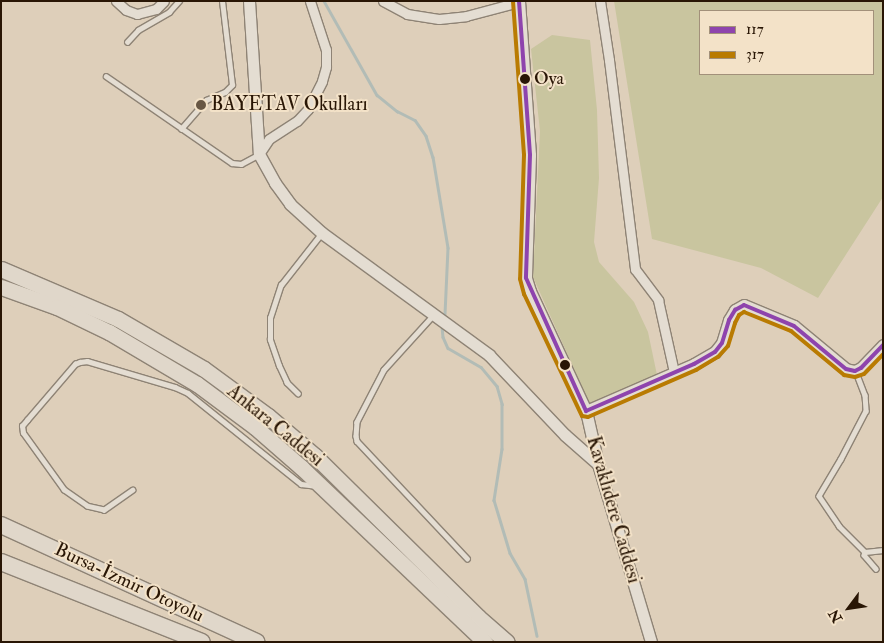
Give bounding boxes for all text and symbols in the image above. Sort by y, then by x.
legend [699,10,874,75]
text: 117 [746,20,764,39]
text: 317 [746,45,764,64]
place label: Oya [534,68,564,90]
marker: Oya [520,74,530,84]
place label: BAYETAV Okulları [211,94,368,116]
marker: BAYETAV Okulları [195,99,207,111]
unlabelled marker [560,360,570,370]
street label: Ankara Caddesi [222,380,328,472]
street label: Kavaklıdere Caddesi [581,434,645,586]
street label: Bursa-İzmir Otoyolu [51,538,207,628]
north arrow [824,583,874,633]
text: N [825,606,846,626]

